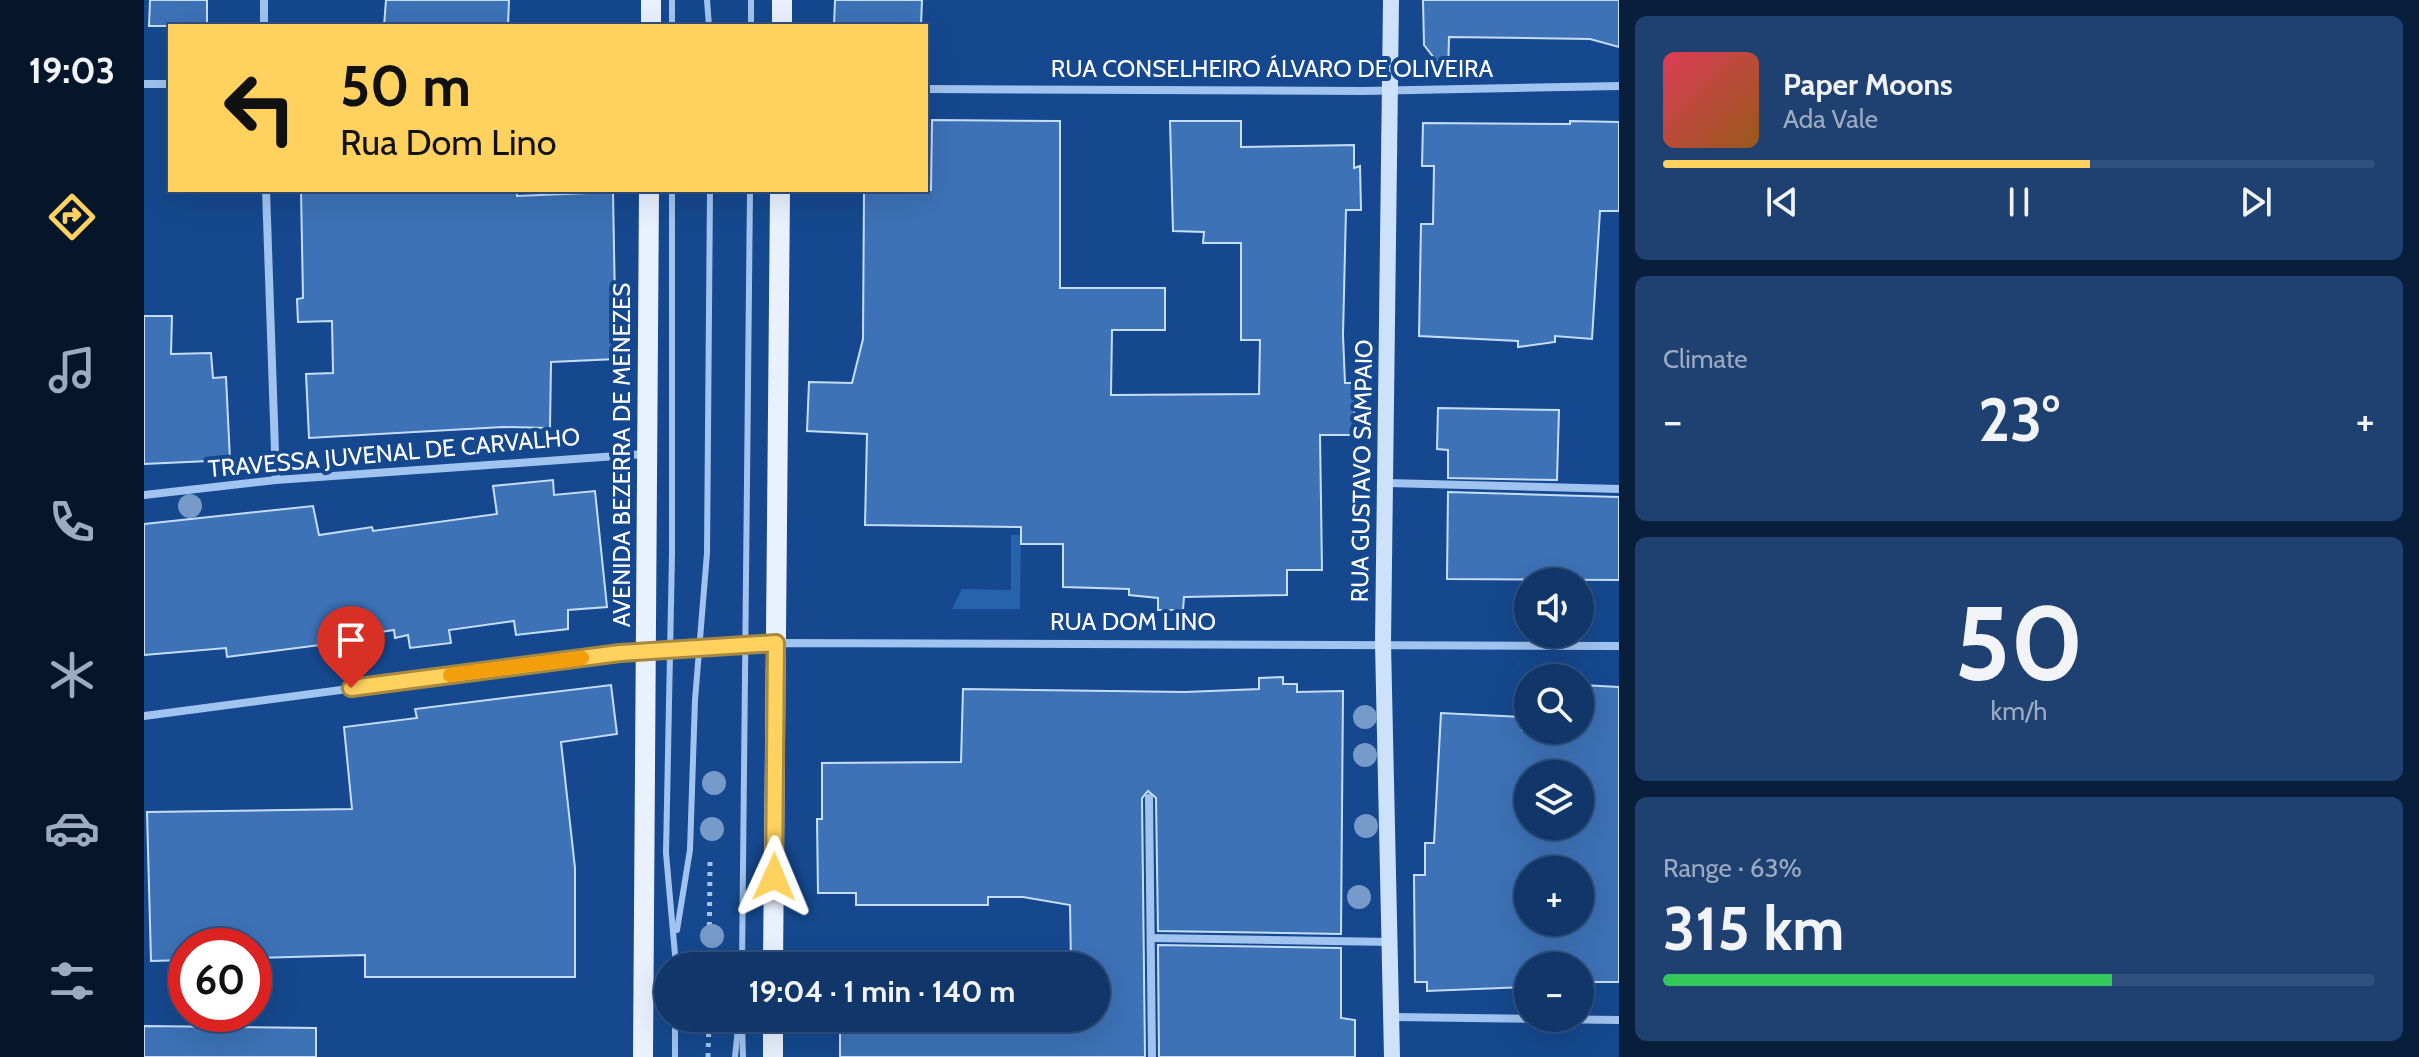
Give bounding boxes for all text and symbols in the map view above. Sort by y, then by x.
text: 19:03 [29,48,115,92]
text: 50 m [340,52,471,120]
street label: RUA CONSELHEIRO ÁLVARO DE OLIVEIRA [1051,54,1493,83]
icon: left [208,56,312,160]
text: Paper Moons [1783,66,1953,103]
text: Ada Vale [1783,103,1878,135]
text: Rua Dom Lino [340,120,557,164]
icon: previous [1760,180,1804,224]
icon: pause [1997,180,2041,224]
icon: next [2234,180,2278,224]
icon: directions [44,189,100,245]
street label: AVENIDA BEZERRA DE MENEZES [607,283,636,627]
street label: RUA GUSTAVO SAMPAIO [1345,339,1378,603]
icon: music [44,342,100,398]
text: Climate [1663,343,1748,375]
text: 23° [1978,383,2060,456]
text: − [1663,394,1682,447]
text: + [2356,394,2375,447]
street label: TRAVESSA JUVENAL DE CARVALHO [207,422,581,483]
icon: phone [44,494,100,550]
map controls [1514,568,1594,1032]
button: sound [1514,568,1594,648]
text: 50 [1954,580,2084,706]
pin [317,606,385,688]
street label: RUA DOM LINO [1050,607,1216,636]
icon: arrive [329,618,373,662]
icon: climate [44,647,100,703]
button: search [1514,664,1594,744]
text: km/h [1991,695,2047,727]
button: layers [1514,760,1594,840]
icon: car [44,800,100,856]
position arrow [732,835,816,919]
text: Range · 63% [1663,852,1802,884]
button: + [1514,856,1594,936]
text: 315 km [1663,892,1844,965]
speed limit sign: 60 [168,928,272,1032]
button: − [1514,952,1594,1032]
icon: filters [44,953,100,1009]
text: 19:04 · 1 min · 140 m [749,973,1015,1010]

